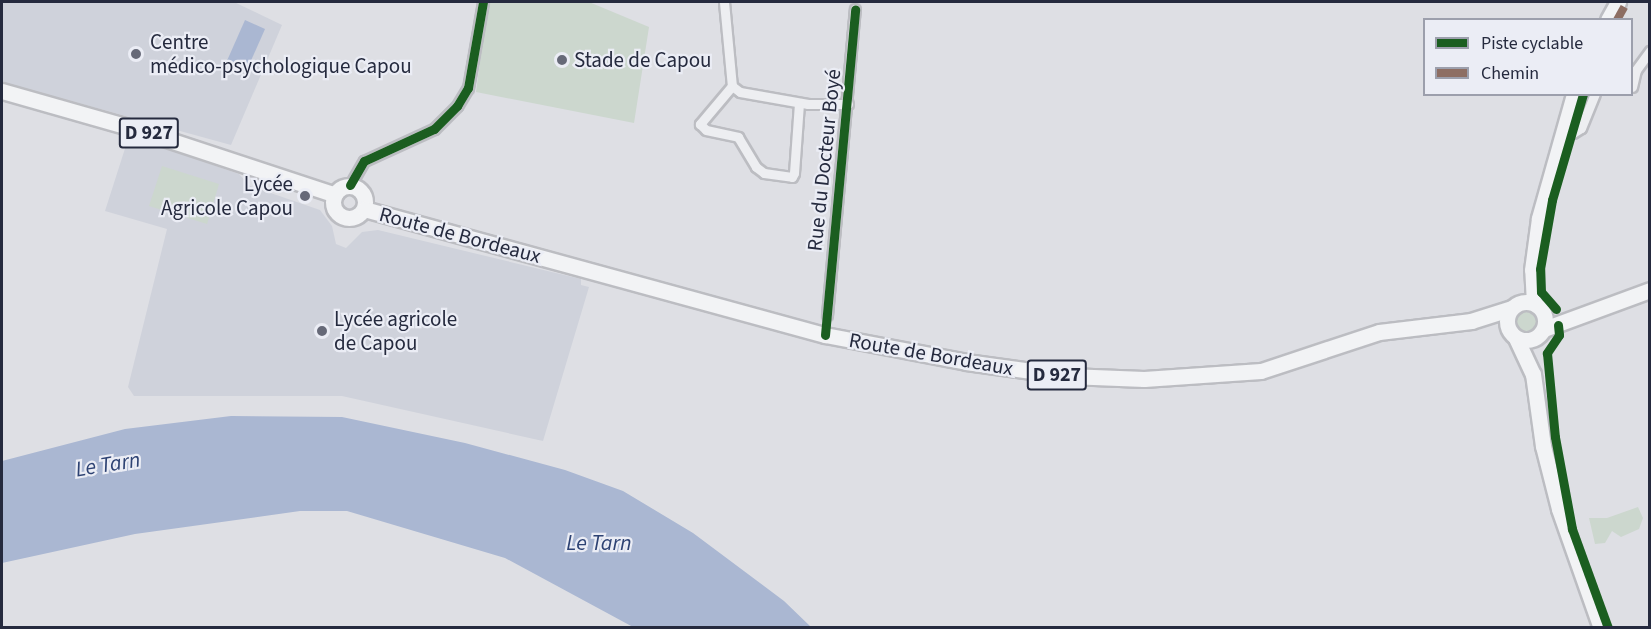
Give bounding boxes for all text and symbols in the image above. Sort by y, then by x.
legend [1423,18,1633,96]
place label: Centre médico-psychologique Capou [150,29,412,79]
text: Piste cyclable [1481,31,1583,56]
marker: Centre médico-psychologique Capou [127,45,145,63]
place label: Stade de Capou [574,47,712,73]
marker: Stade de Capou [555,53,569,67]
text: Chemin [1481,61,1539,86]
street label: Rue du Docteur Boyé [802,68,846,252]
road number: D 927 [118,116,180,150]
place label: Lycée Agricole Capou [161,171,293,221]
marker: Lycée Agricole Capou [298,189,312,203]
street label: Route de Bordeaux [376,201,544,269]
place label: Lycée agricole de Capou [334,306,457,356]
marker: Lycée agricole de Capou [315,324,329,338]
street label: Route de Bordeaux [847,327,1015,381]
road number: D 927 [1026,358,1088,392]
water label: Le Tarn [74,447,142,483]
water label: Le Tarn [566,531,632,557]

